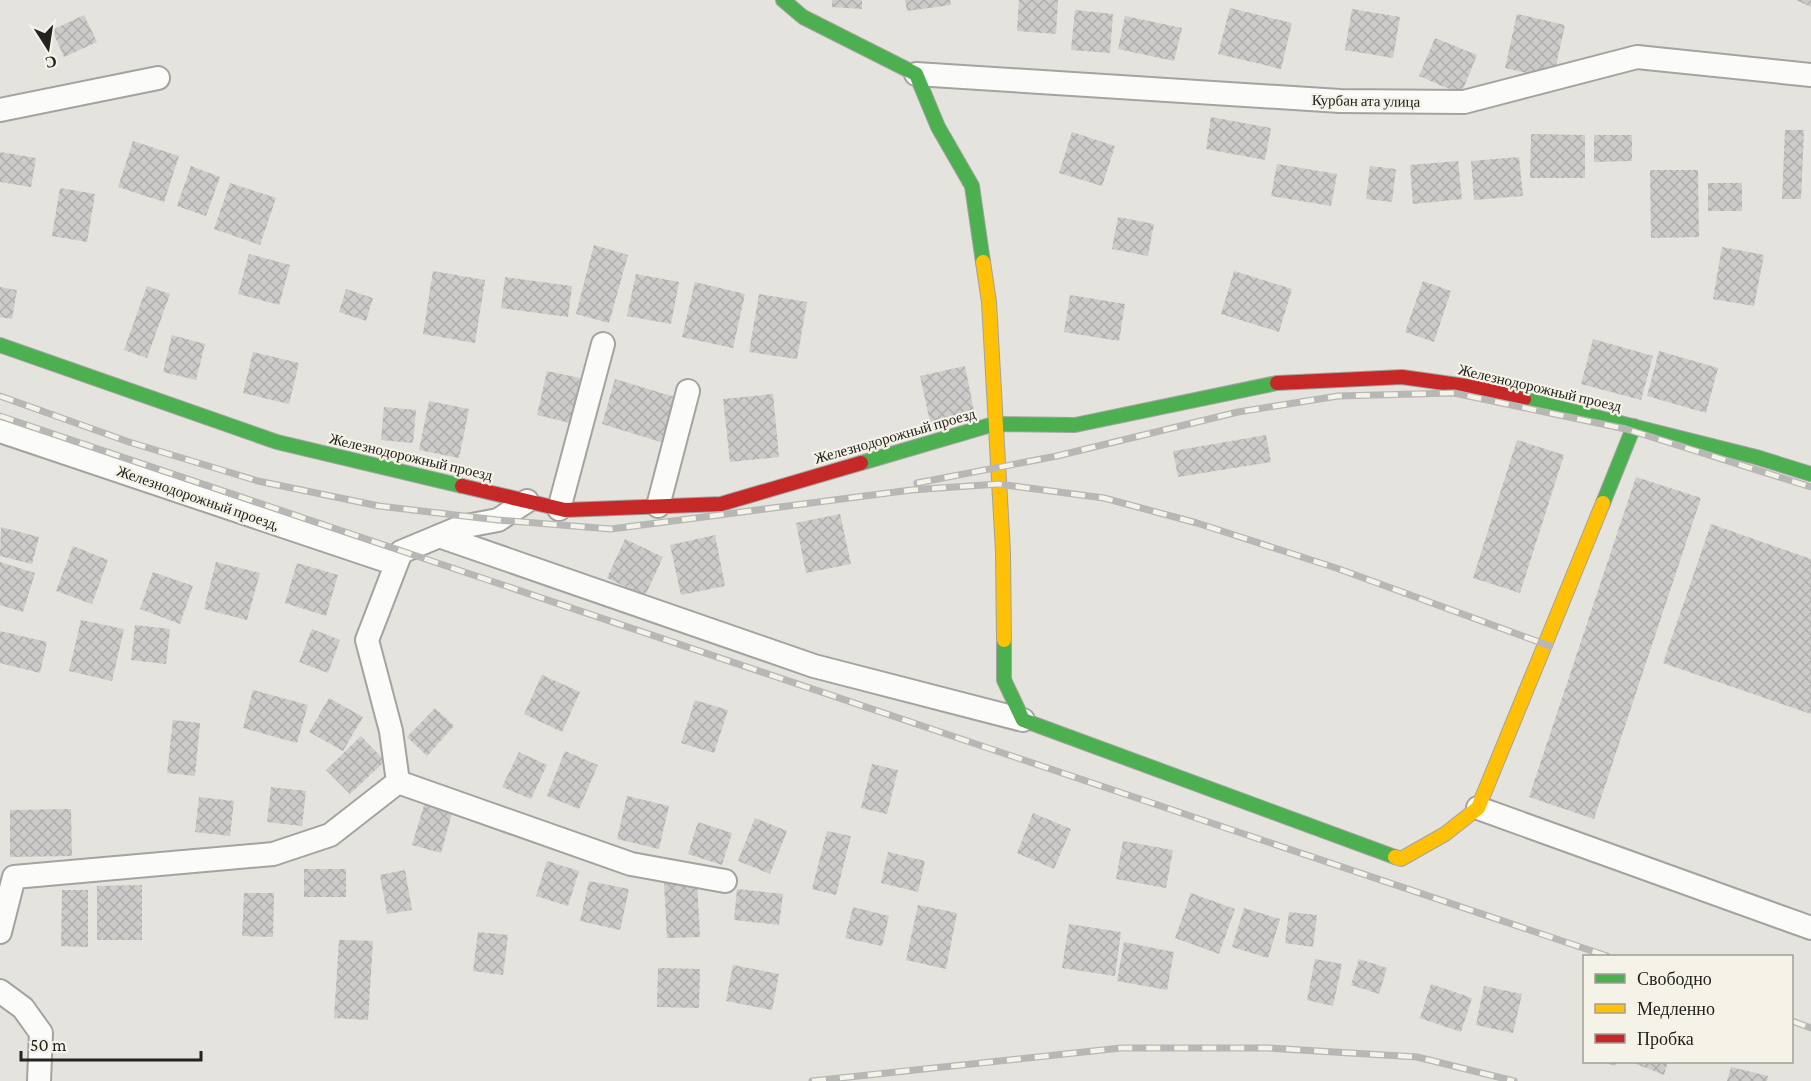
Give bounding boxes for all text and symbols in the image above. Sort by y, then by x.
north arrow [18,18,78,78]
text: С [44,53,58,72]
street label: Курбан ата улица [1312,92,1421,110]
street label: Железнодорожный проезд [1457,361,1624,415]
street label: Железнодорожный проезд [812,405,978,467]
street label: Железнодорожный проезд [328,430,495,484]
street label: Железнодорожный проезд, [115,463,281,533]
legend [1583,955,1793,1063]
text: Свободно [1637,969,1712,989]
text: Медленно [1637,999,1715,1019]
scale bar [21,1024,201,1062]
text: Пробка [1637,1029,1694,1049]
text: 50 m [30,1035,67,1055]

